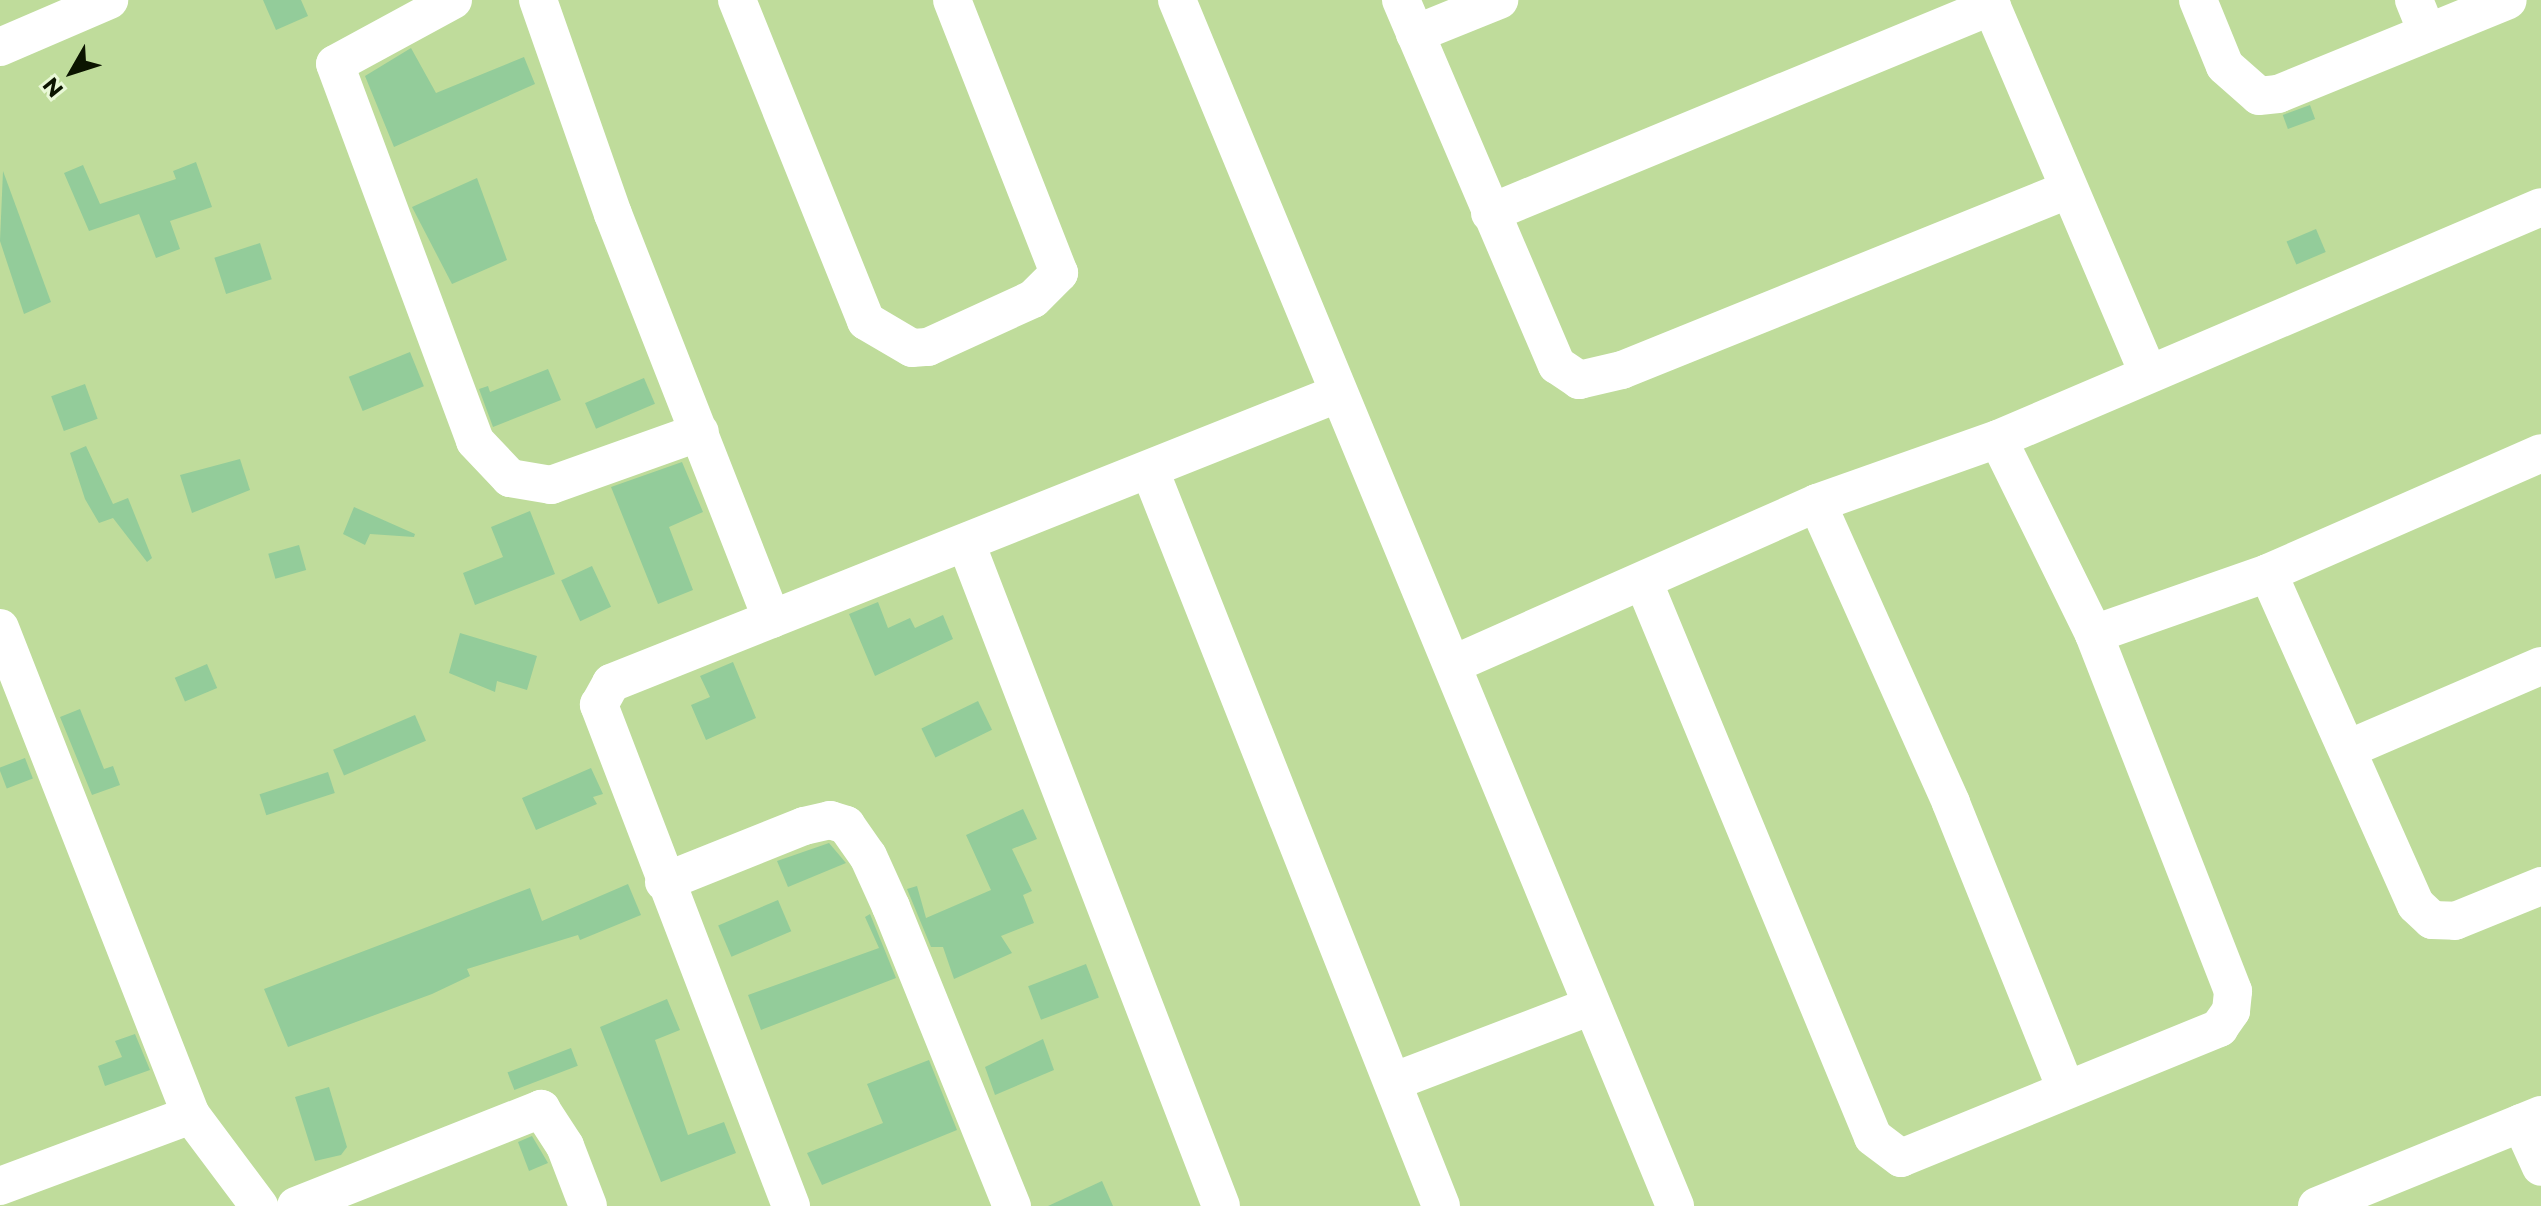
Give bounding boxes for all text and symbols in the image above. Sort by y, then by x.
north arrow [32,32,112,112]
text: N [37,72,69,103]

